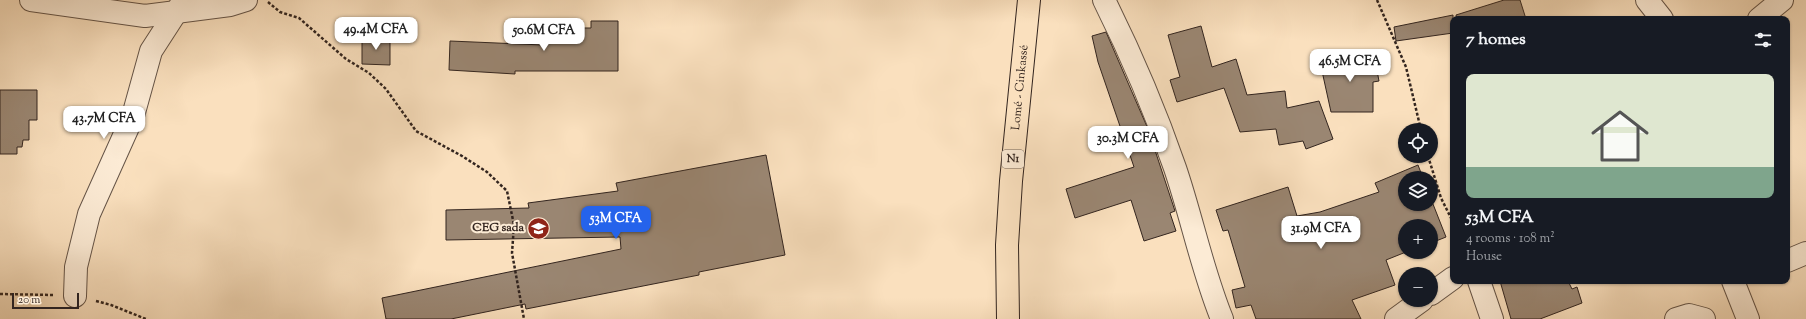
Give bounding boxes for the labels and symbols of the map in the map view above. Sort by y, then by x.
pin: 49.4M CFA [330,17,422,51]
pin: 50.6M CFA [498,18,590,52]
street label: Lomé - Cinkassé [1007,44,1034,131]
pin: 46.5M CFA [1304,49,1396,83]
pin: 43.7M CFA [58,106,150,140]
pin: 30.3M CFA [1082,126,1174,160]
road number: N1 [1002,150,1024,168]
pin: 53M CFA [579,206,653,240]
school or university icon: CEG sada [526,215,552,241]
pin: 31.9M CFA [1275,216,1367,250]
place label: CEG sada [472,219,524,237]
scale bar [12,291,79,310]

